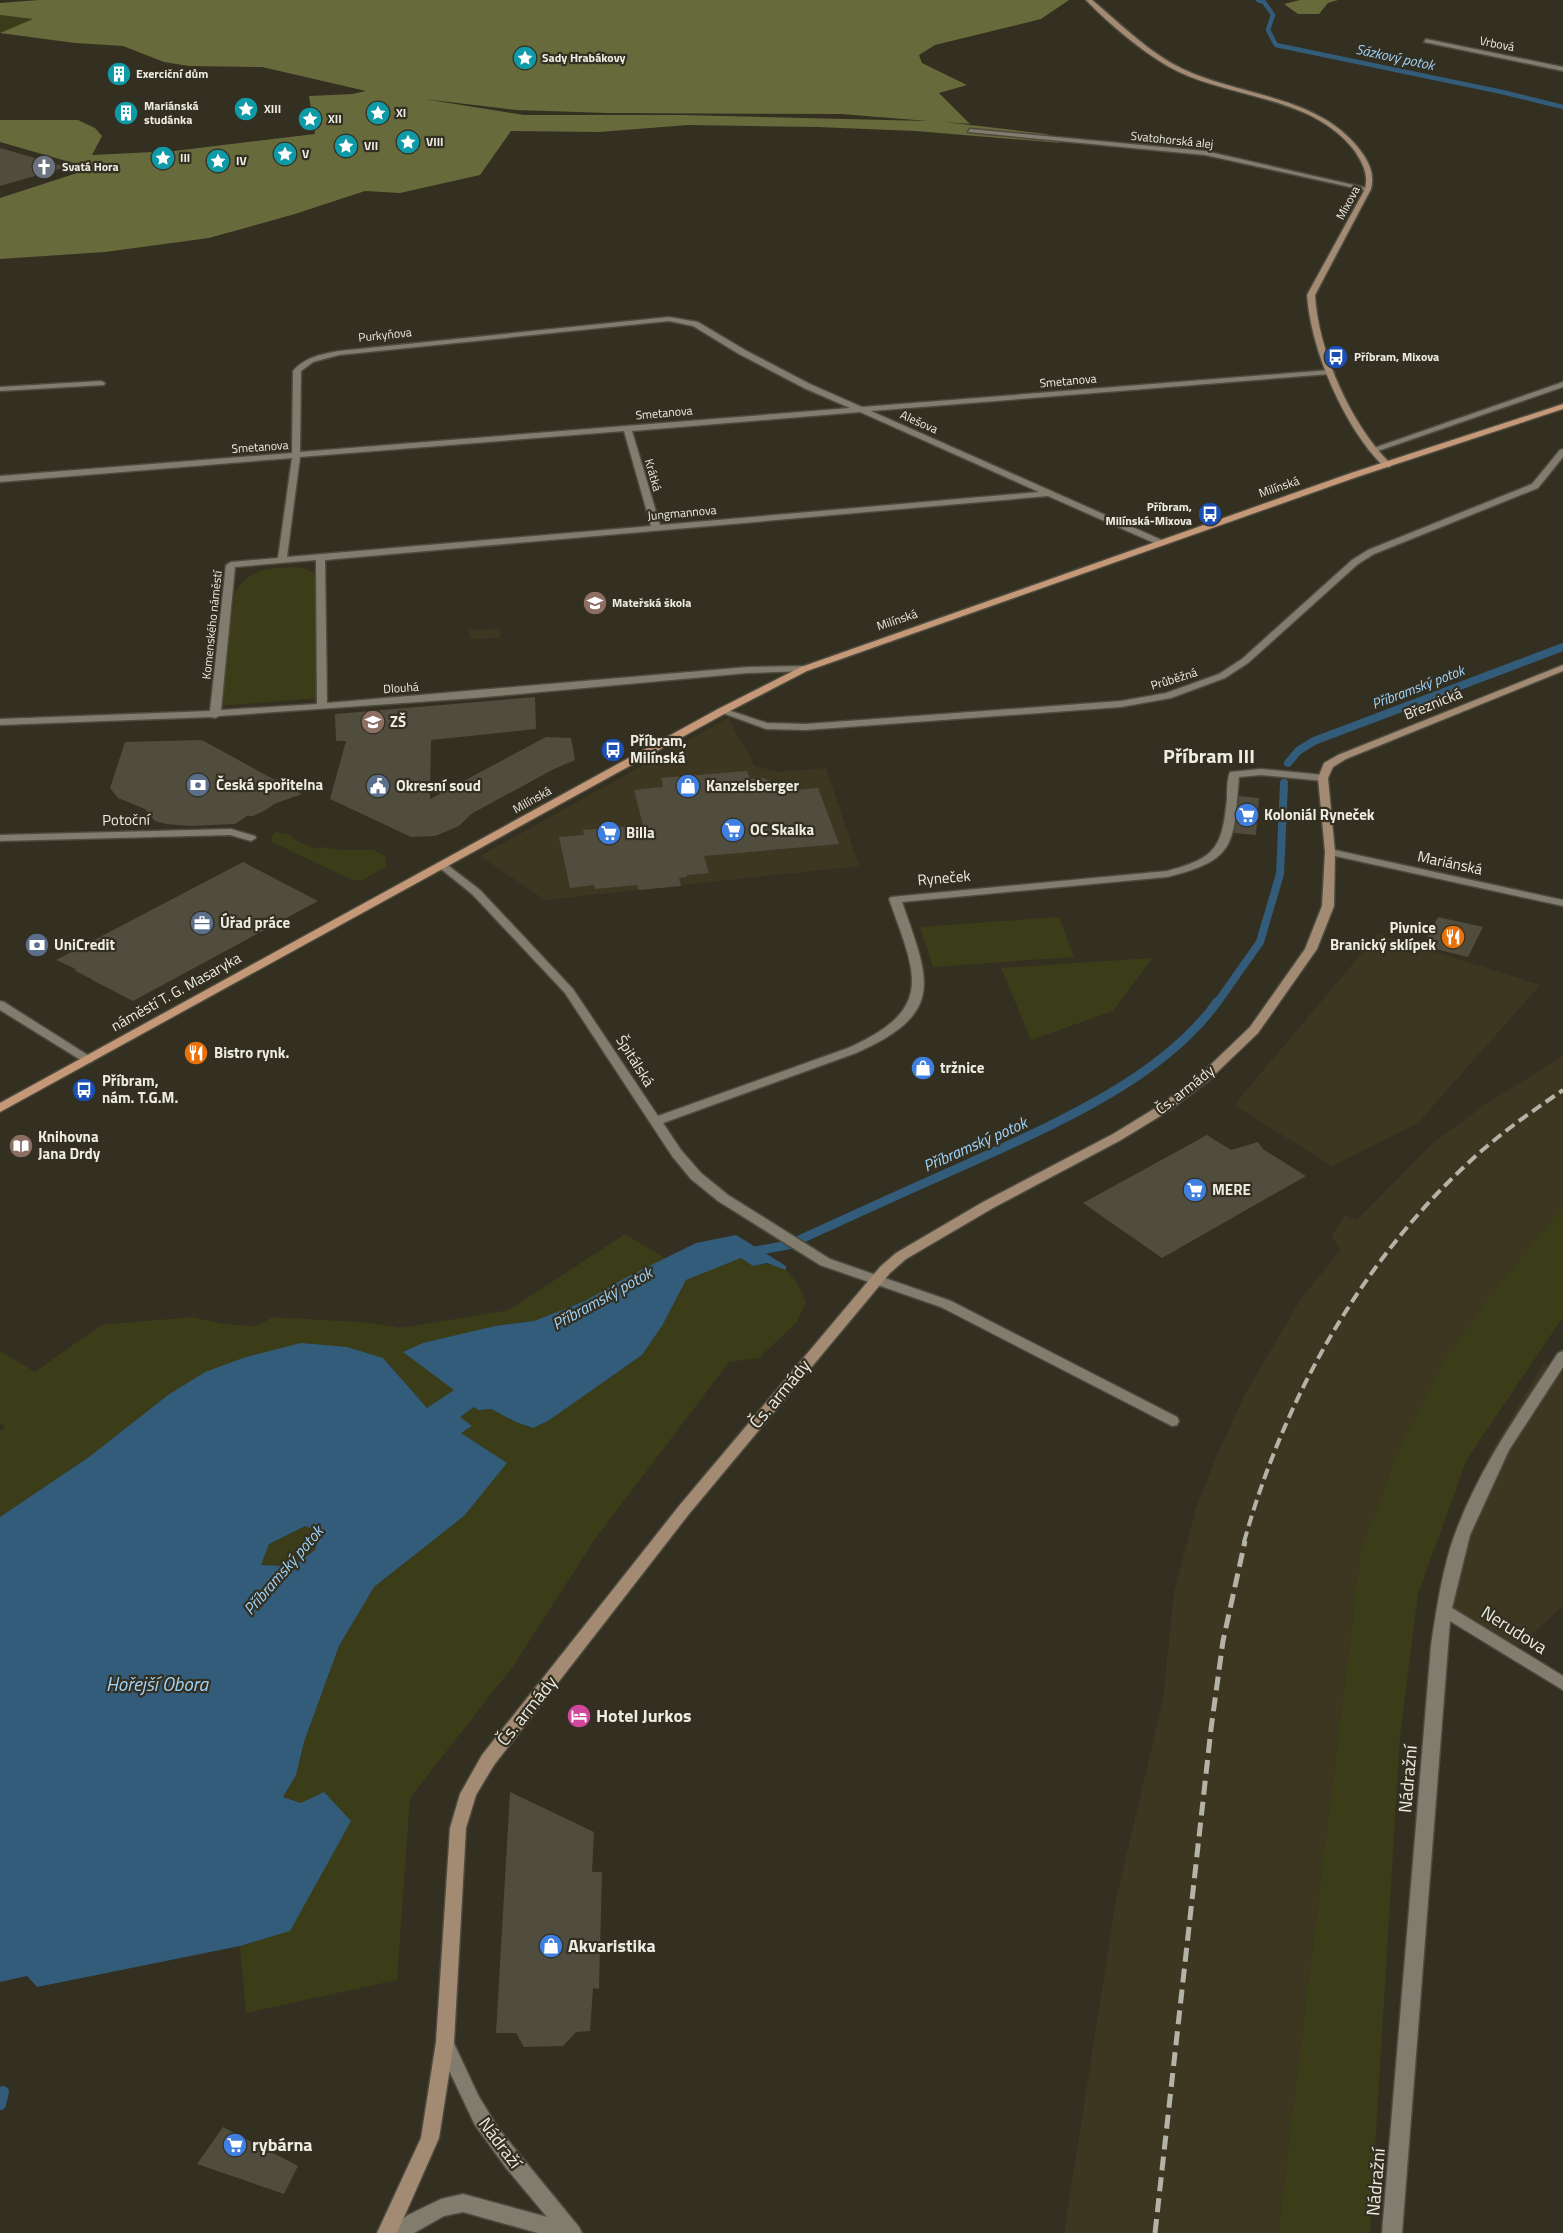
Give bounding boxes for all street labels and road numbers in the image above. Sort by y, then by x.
street label: Vrbová [1478,31,1516,56]
street label: Svatohorská alej [1130,126,1214,153]
street label: Mixova [1331,182,1364,223]
street label: Purkyňova [357,322,413,347]
street label: Smetanova [1039,369,1097,392]
street label: Smetanova [635,401,693,424]
street label: Alešova [897,405,941,438]
street label: Smetanova [231,435,289,458]
street label: Krátká [640,456,667,493]
street label: Milínská [1256,471,1302,502]
street label: Jungmannova [647,500,717,525]
street label: Komenského náměstí [196,568,227,680]
street label: Milínská [874,604,920,635]
street label: Průběžná [1148,662,1200,695]
street label: Dlouhá [383,677,419,698]
street label: Březnická [1400,681,1466,726]
street label: Milínská [509,781,555,818]
street label: Potoční [102,808,152,831]
street label: Mariánská [1416,844,1485,881]
street label: Ryneček [916,864,972,891]
street label: náměstí T. G. Masaryka [107,946,245,1037]
street label: Špitálská [611,1030,661,1091]
street label: Čs. armády [1150,1059,1219,1120]
street label: Čs. armády [742,1353,817,1434]
street label: Nerudova [1476,1599,1553,1660]
street label: Čs. armády [490,1669,564,1752]
street label: Nádražní [1391,1742,1424,1814]
street label: Nádraží [472,2111,530,2176]
street label: Nádražní [1359,2145,1392,2217]

